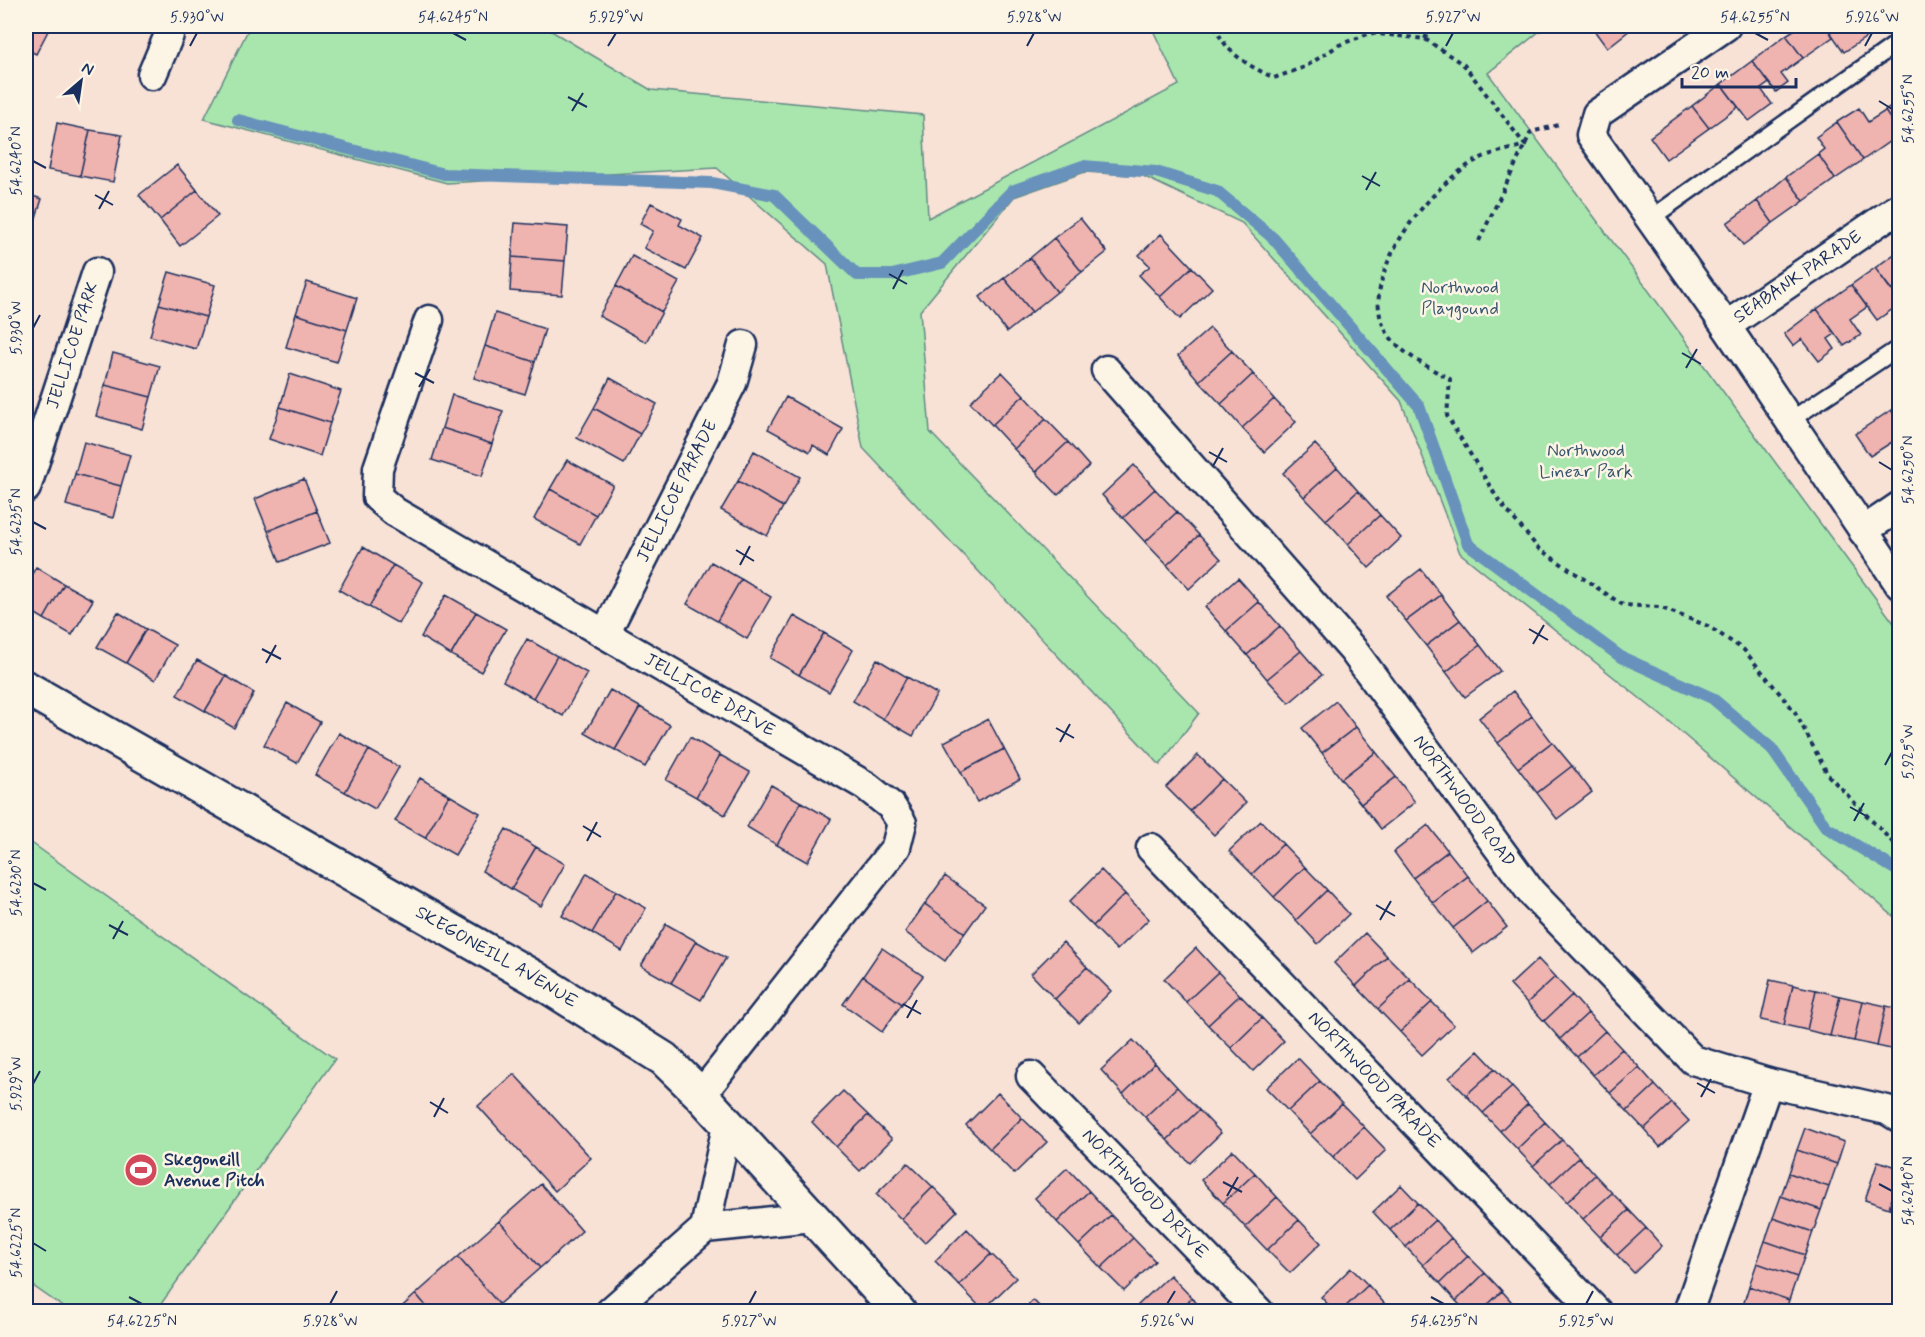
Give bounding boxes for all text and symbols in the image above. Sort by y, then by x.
text: 5.930°W [170,8,224,28]
text: 54.6245°N [418,8,488,28]
text: 5.929°W [589,8,643,28]
text: 5.928°W [1007,8,1061,28]
text: 5.927°W [1426,8,1480,28]
text: 54.6255°N [1720,8,1790,28]
text: 5.926°W [1845,8,1899,28]
north arrow [51,51,111,111]
scale bar [1682,51,1796,89]
text: N [78,57,97,81]
text: 20 m [1691,61,1729,85]
text: 54.6255°N [1899,74,1919,144]
text: 54.6240°N [7,126,27,196]
street label: SEABANK PARADE [1729,225,1867,329]
park label: Northwood Playgound [1421,276,1499,321]
street label: JELLICOE PARK [41,279,105,412]
text: 5.930°W [7,301,27,355]
street label: JELLICOE PARADE [631,416,723,567]
text: 54.6250°N [1899,435,1919,505]
park label: Northwood Linear Park [1539,439,1633,484]
text: 54.6235°N [7,488,27,556]
street label: JELLICOE DRIVE [640,648,780,743]
text: 5.925°W [1899,725,1919,779]
street label: NORTHWOOD ROAD [1407,730,1521,872]
text: 54.6230°N [7,850,27,916]
street label: SKEGONEILL AVENUE [411,900,582,1014]
street label: NORTHWOOD PARADE [1302,1006,1446,1154]
text: 5.929°W [7,1057,27,1111]
street label: NORTHWOOD DRIVE [1076,1124,1214,1264]
place label: Skegoneill Avenue Pitch [164,1148,265,1193]
sports icon: Skegoneill Avenue Pitch [123,1152,159,1188]
text: 54.6240°N [1899,1156,1919,1226]
text: 54.6225°N [7,1208,27,1278]
text: 54.6225°N [107,1312,177,1332]
text: 5.928°W [303,1312,357,1332]
text: 5.927°W [722,1312,776,1332]
text: 5.926°W [1140,1312,1194,1332]
text: 54.6235°N [1410,1312,1478,1332]
text: 5.925°W [1559,1312,1613,1332]

